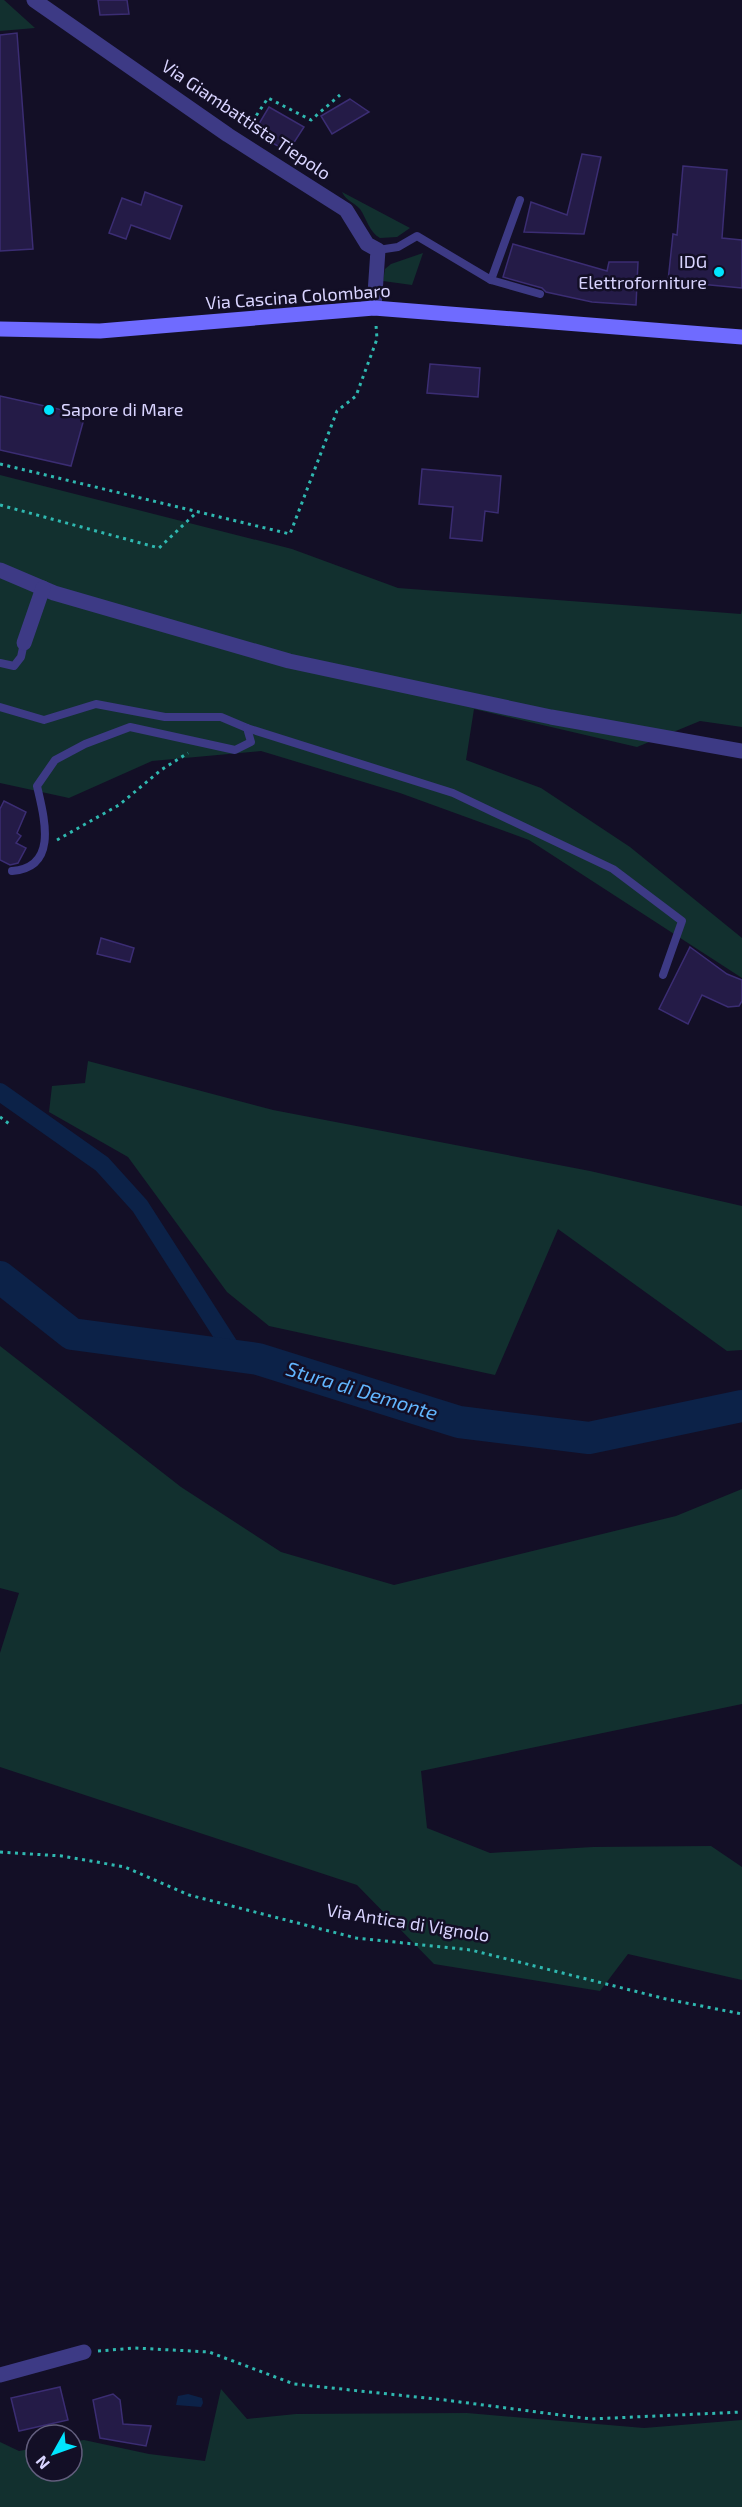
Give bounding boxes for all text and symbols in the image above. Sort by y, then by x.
street label: Via Giambattista Tiepolo [158,54,335,184]
place label: IDG Elettroforniture [578,250,707,293]
marker: IDG Elettroforniture [712,265,726,279]
street label: Via Cascina Colombaro [205,279,391,313]
place label: Sapore di Mare [61,398,183,420]
marker: Sapore di Mare [42,403,56,417]
water label: Stura di Demonte [284,1356,441,1425]
street label: Via Antica di Vignolo [325,1898,491,1946]
north arrow [24,2423,84,2483]
text: N [31,2452,53,2473]

